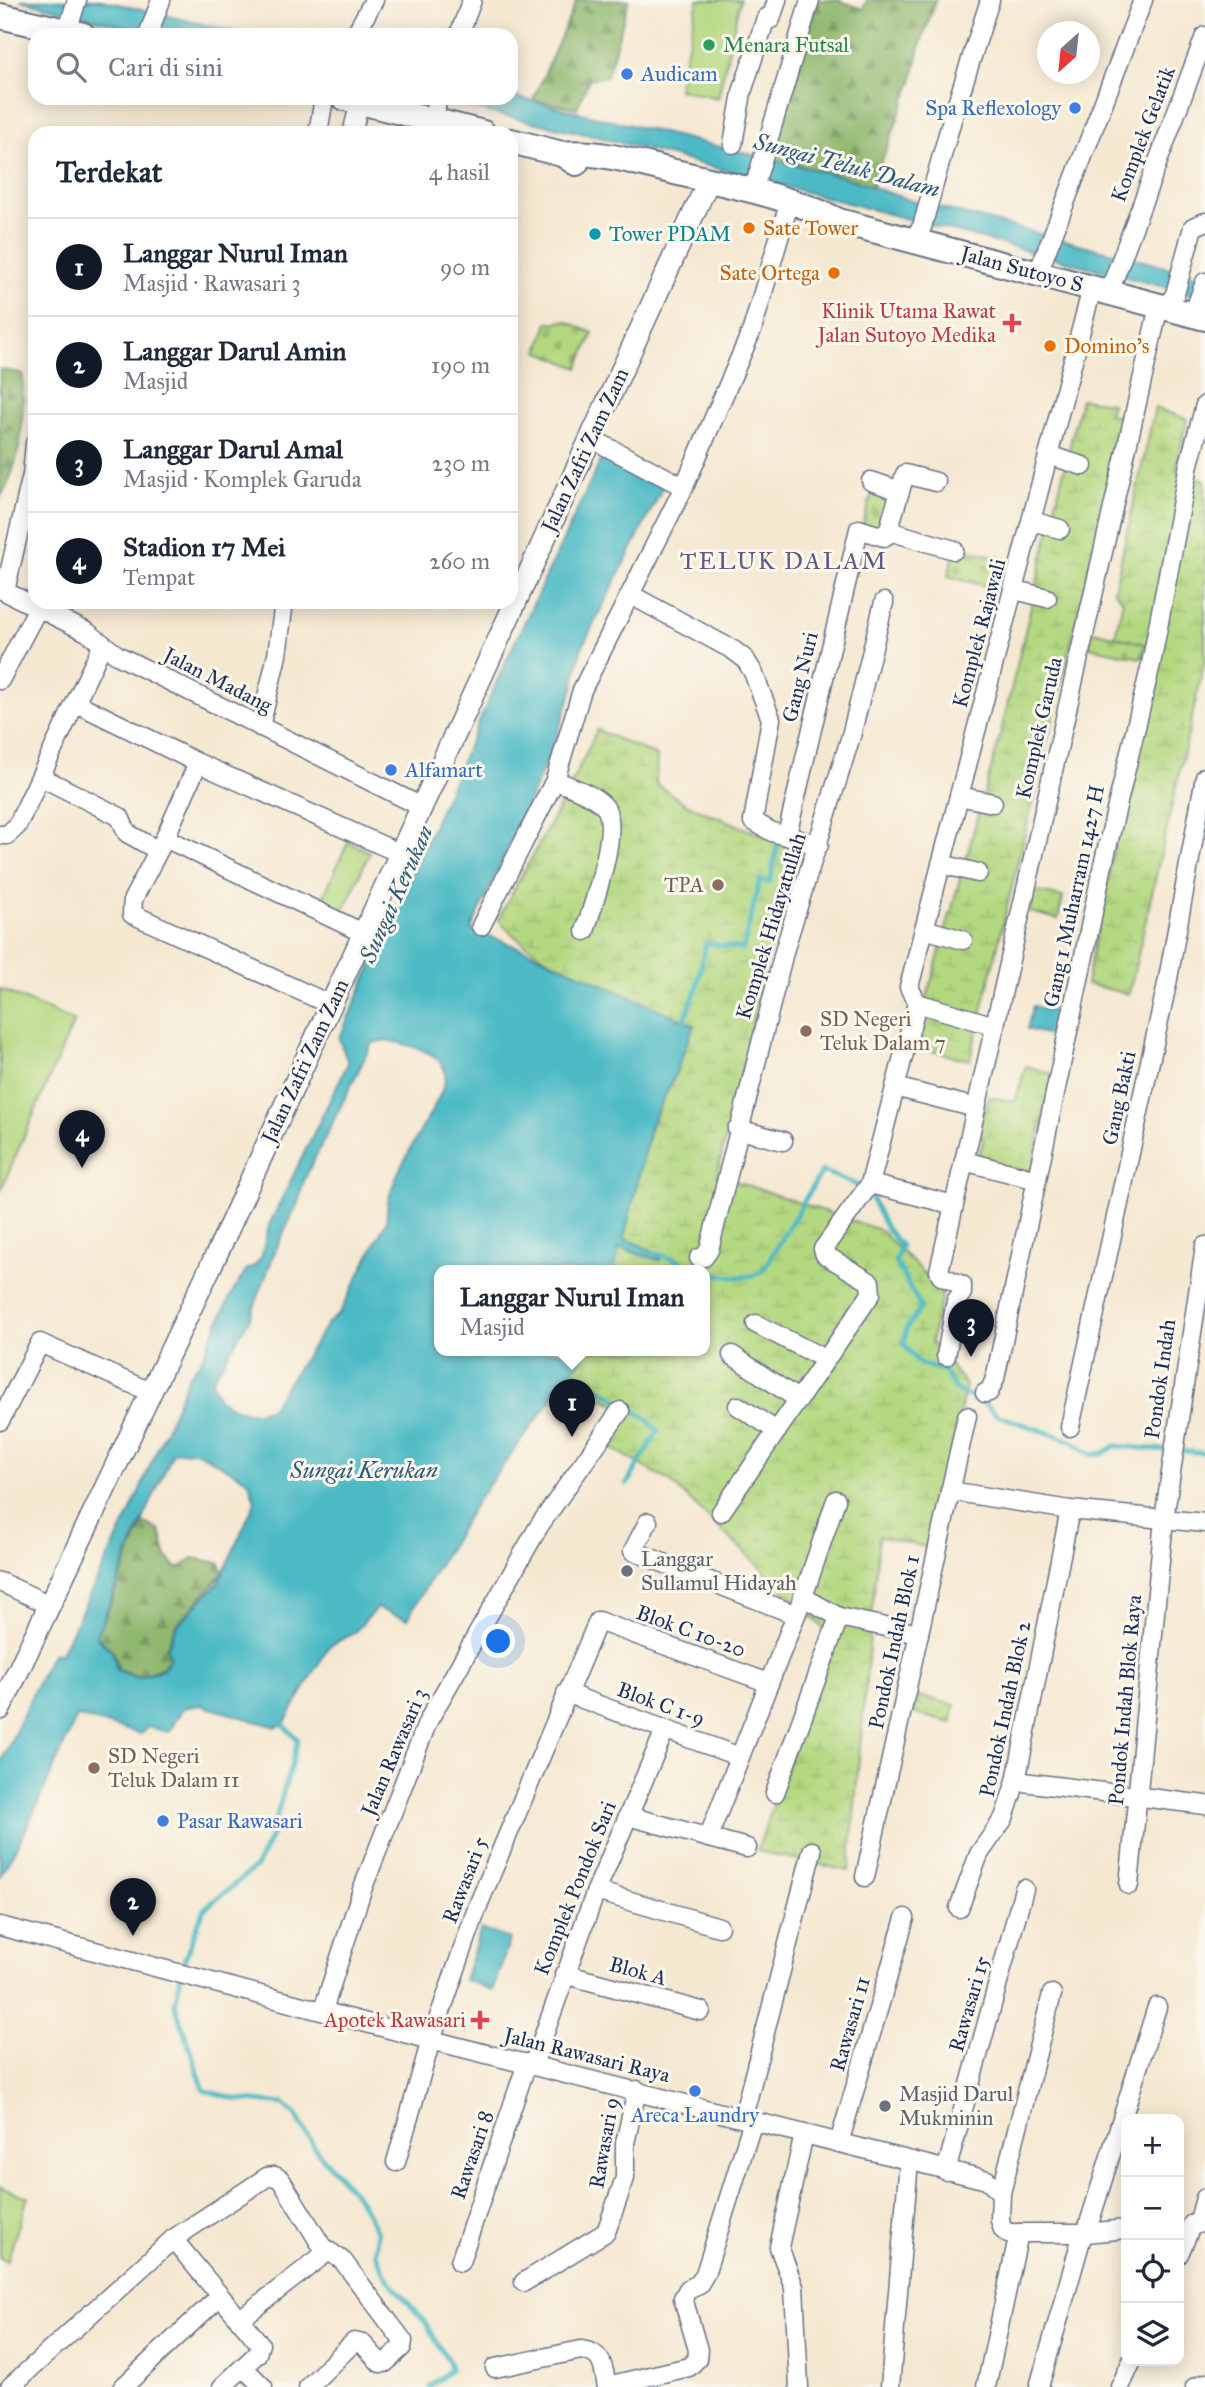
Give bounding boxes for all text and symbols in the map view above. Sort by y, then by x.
north arrow [1037,21,1100,84]
search box [28,28,518,105]
place label: Menara Futsal [723,32,849,58]
marker: Menara Futsal [701,37,717,53]
icon: search [52,48,90,86]
text: Cari di sini [108,51,223,83]
place label: Audicam [640,61,718,87]
street label: Komplek Gelatik [1105,62,1181,206]
marker: Audicam [619,66,635,82]
place label: Spa Reflexology [925,95,1062,121]
marker: Spa Reflexology [1067,100,1083,116]
water label: Sungai Teluk Dalam [750,126,944,203]
text: Terdekat [56,154,162,190]
text: 4 hasil [429,158,490,186]
place label: Sate Tower [763,215,858,241]
marker: Sate Tower [741,220,757,236]
place label: Tower PDAM [609,221,731,247]
marker: Tower PDAM [587,226,603,242]
text: Langgar Nurul Iman [123,237,348,269]
street label: Jalan Sutoyo S [956,240,1086,298]
text: 1 [74,253,84,281]
text: 90 m [440,253,490,281]
place label: Sate Ortega [720,260,820,286]
marker: Sate Ortega [826,265,842,281]
text: Masjid · Rawasari 3 [123,269,301,297]
place label: Klinik Utama Rawat Jalan Sutoyo Medika [815,298,997,348]
marker: Klinik Utama Rawat Jalan Sutoyo Medika [1002,313,1022,333]
place label: Domino's [1064,333,1150,359]
text: Langgar Darul Amin [123,335,346,367]
marker: Domino's [1042,338,1058,354]
text: 2 [73,351,85,379]
text: 190 m [431,351,490,379]
street label: Jalan Zafri Zam Zam [535,363,635,538]
text: Masjid [123,367,188,395]
text: Langgar Darul Amal [123,433,343,465]
text: 3 [74,449,84,477]
text: 230 m [432,449,490,477]
text: Masjid · Komplek Garuda [123,465,362,493]
text: Stadion 17 Mei [123,531,285,563]
district label: TELUK DALAM [680,546,888,576]
text: 4 [73,547,85,575]
text: 260 m [429,547,490,575]
street label: Komplek Rajawali [947,555,1011,710]
text: Tempat [123,563,195,591]
street label: Gang Nuri [776,629,824,725]
street label: Jalan Madang [158,641,277,719]
street label: Komplek Garuda [1010,654,1068,801]
place label: Alfamart [404,757,483,783]
marker: Alfamart [383,762,399,778]
street label: Gang 1 Muharram 1427 H [1038,783,1110,1009]
water label: Sungai Kerukan [353,821,439,968]
street label: Komplek Hidayatullah [730,829,812,1023]
place label: TPA [664,872,704,898]
marker: TPA [710,877,726,893]
street label: Jalan Zafri Zam Zam [255,974,355,1149]
place label: SD Negeri Teluk Dalam 7 [820,1006,946,1056]
marker: SD Negeri Teluk Dalam 7 [798,1023,814,1039]
street label: Gang Bakti [1096,1048,1142,1147]
pin: 4 [59,1110,105,1168]
popup [434,1265,710,1356]
text: Langgar Nurul Iman [460,1281,684,1313]
pin: 3 [948,1299,994,1357]
text: Masjid [460,1313,525,1341]
street label: Pondok Indah [1139,1317,1181,1440]
pin: 1 [549,1379,595,1437]
water label: Sungai Kerukan [289,1456,438,1484]
place label: Langgar Sullamul Hidayah [641,1546,797,1596]
street label: Pondok Indah Blok 1 [863,1552,925,1732]
marker: Langgar Sullamul Hidayah [619,1563,635,1579]
street label: Pondok Indah Blok Raya [1103,1593,1147,1806]
street label: Blok C 10-20 [633,1599,749,1663]
street label: Pondok Indah Blok 2 [974,1618,1037,1800]
your location [481,1624,515,1658]
street label: Blok C 1-9 [614,1676,708,1732]
street label: Jalan Rawasari 3 [355,1684,433,1822]
place label: SD Negeri Teluk Dalam 11 [108,1743,239,1793]
marker: SD Negeri Teluk Dalam 11 [86,1760,102,1776]
street label: Komplek Pondok Sari [528,1797,622,1979]
place label: Pasar Rawasari [177,1808,303,1834]
marker: Pasar Rawasari [155,1813,171,1829]
street label: Rawasari 5 [437,1833,493,1927]
pin: 2 [110,1878,156,1936]
street label: Blok A [606,1951,670,1991]
street label: Rawasari 15 [943,1953,995,2055]
street label: Rawasari 11 [824,1974,876,2074]
place label: Apotek Rawasari [323,2007,466,2033]
marker: Apotek Rawasari [472,2012,488,2028]
street label: Jalan Rawasari Raya [499,2021,673,2088]
place label: Masjid Darul Mukminin [899,2081,1014,2131]
marker: Areca Laundry [687,2083,703,2099]
street label: Rawasari 9 [583,2095,625,2191]
marker: Masjid Darul Mukminin [877,2098,893,2114]
place label: Areca Laundry [630,2102,760,2128]
street label: Rawasari 8 [445,2107,499,2203]
map controls [1121,2114,1184,2366]
button: + [1121,2114,1184,2177]
button: − [1121,2177,1184,2240]
button: locate [1121,2240,1184,2303]
button: layers [1121,2303,1184,2366]

